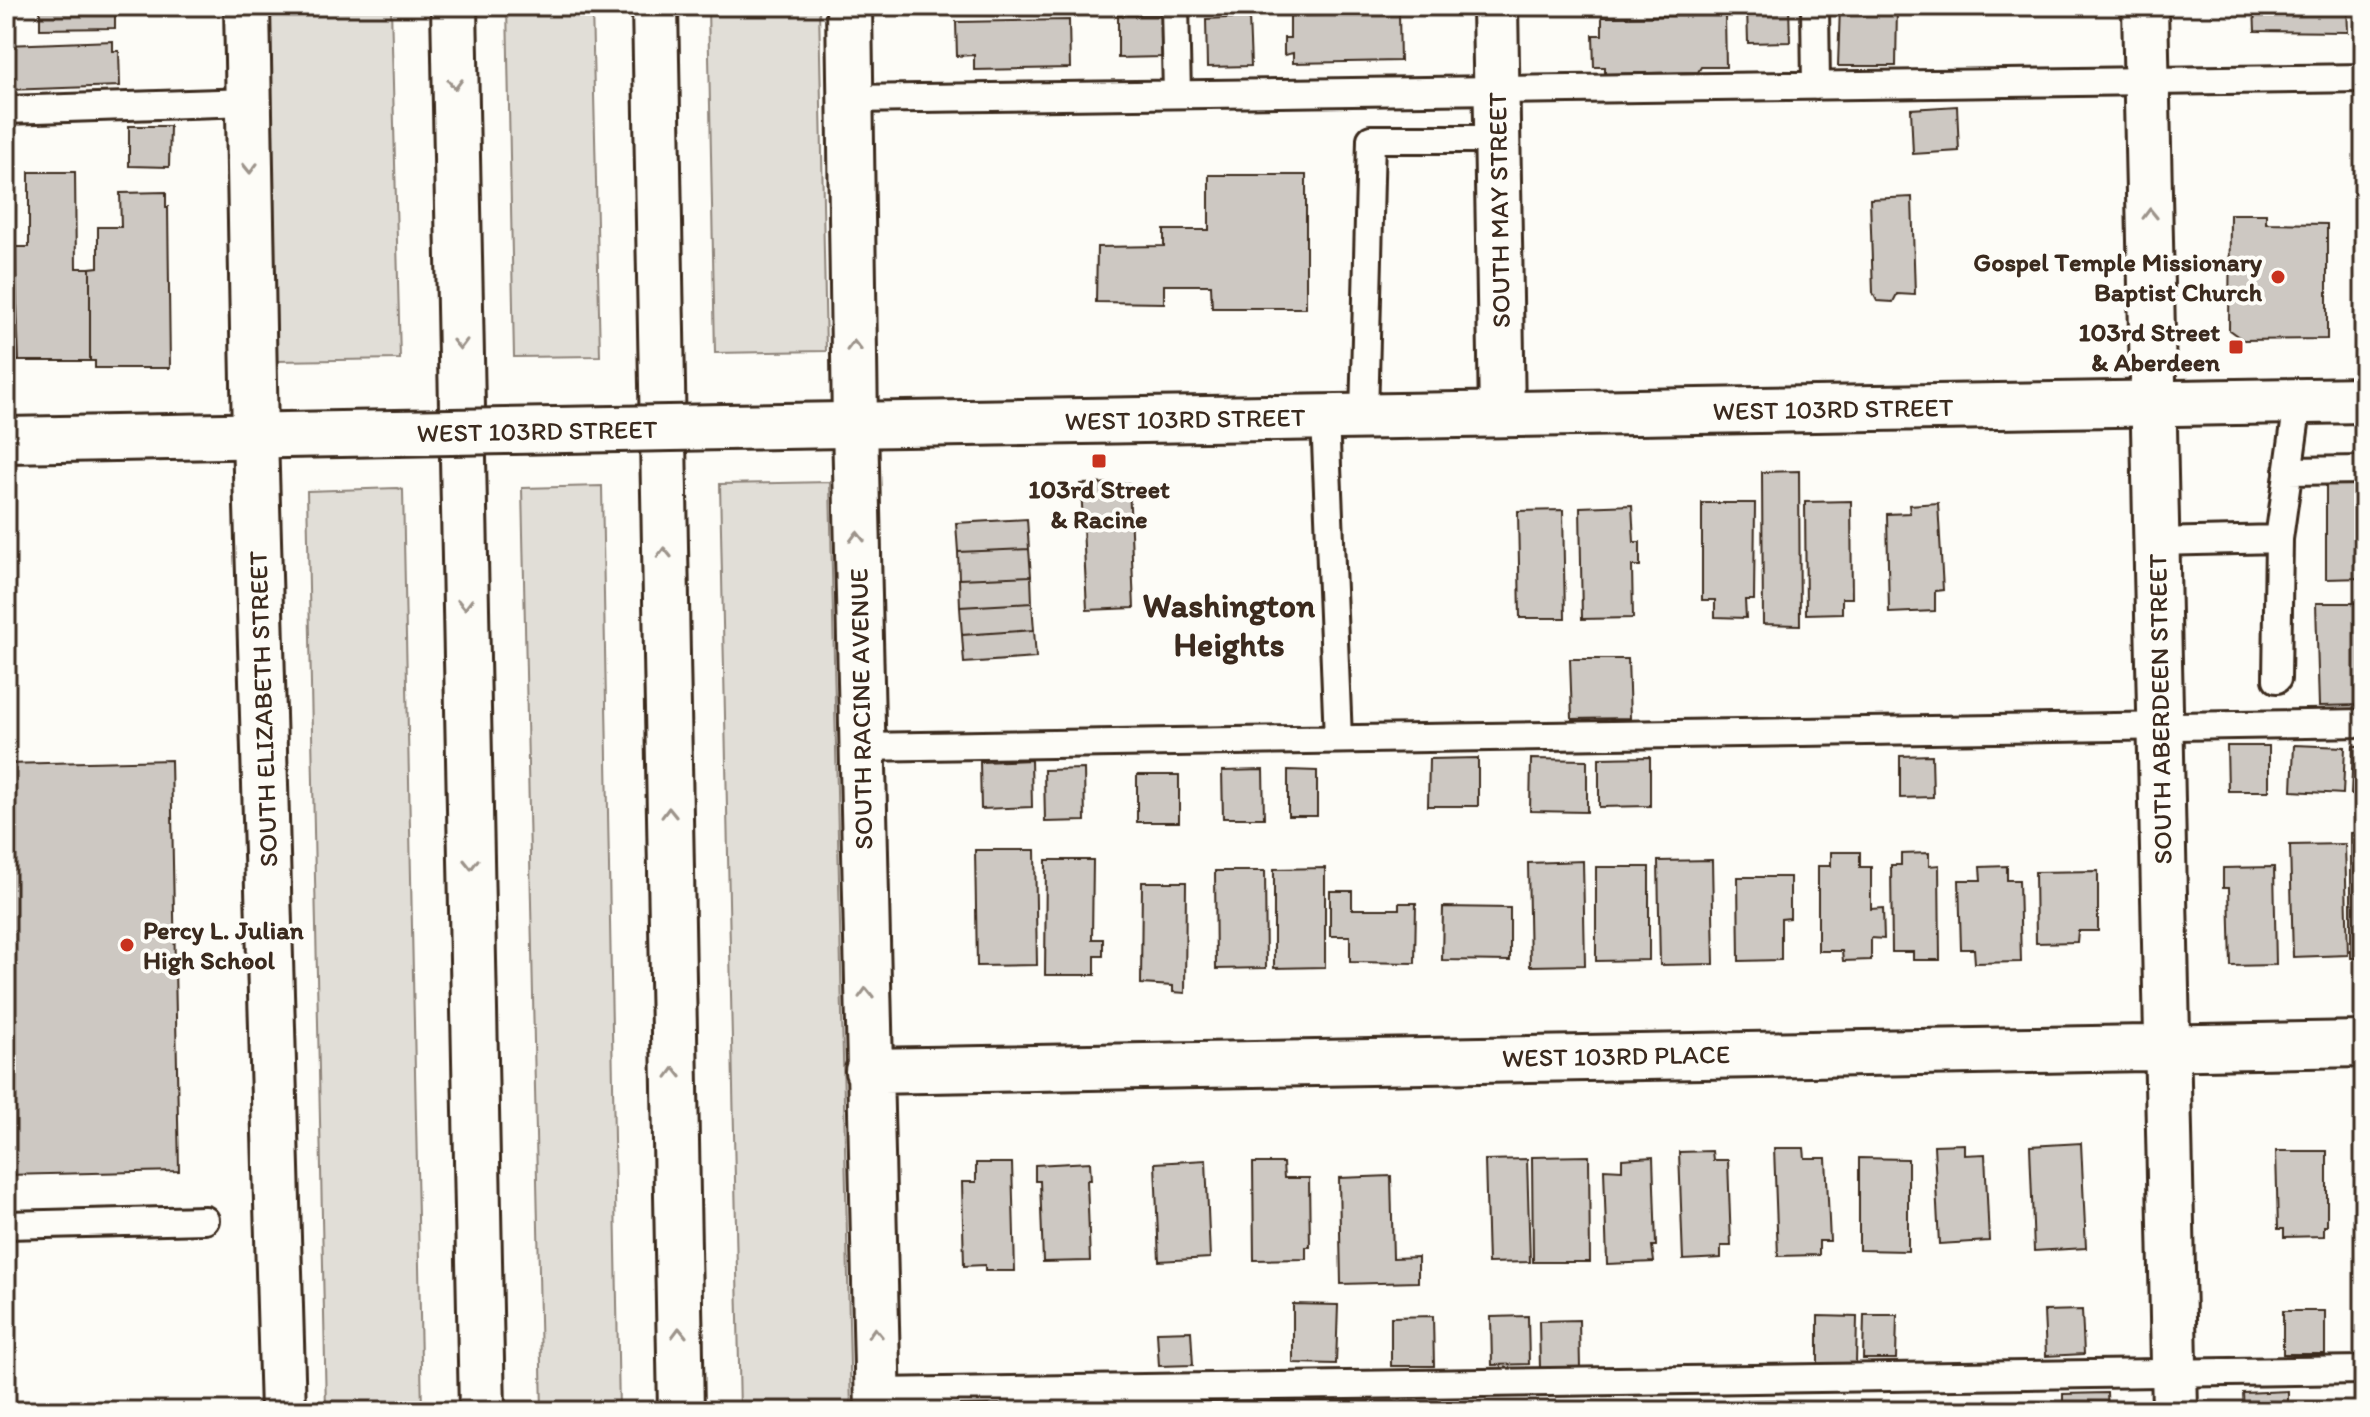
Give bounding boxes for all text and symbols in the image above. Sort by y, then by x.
one-way arrow [446,78,464,91]
street label: SOUTH MAY STREET [1481,91,1517,328]
one-way arrow [241,162,259,175]
one-way arrow [2141,207,2158,220]
place label: Gospel Temple Missionary Baptist Church [1973,246,2263,308]
marker: Gospel Temple Missionary Baptist Church [2269,268,2287,286]
place label: 103rd Street & Aberdeen [2078,316,2220,378]
one-way arrow [451,338,469,351]
marker: 103rd Street & Aberdeen [2227,338,2245,356]
one-way arrow [845,339,863,352]
street label: WEST 103RD STREET [1712,391,1954,427]
street label: WEST 103RD STREET [1064,401,1306,437]
street label: WEST 103RD STREET [416,413,658,449]
marker: 103rd Street & Racine [1090,452,1108,470]
place label: 103rd Street & Racine [1028,473,1170,535]
one-way arrow [848,530,866,543]
one-way arrow [655,546,673,559]
street label: SOUTH ELIZABETH STREET [241,550,285,868]
street label: SOUTH ABERDEEN STREET [2141,553,2179,865]
street label: SOUTH RACINE AVENUE [843,568,879,850]
district label: Washington Heights [1143,585,1316,665]
one-way arrow [457,598,474,611]
one-way arrow [660,806,678,819]
one-way arrow [462,858,479,871]
place label: Percy L. Julian High School [143,914,304,976]
marker: Percy L. Julian High School [118,936,136,954]
one-way arrow [858,986,875,999]
street label: WEST 103RD PLACE [1502,1038,1730,1074]
one-way arrow [666,1066,683,1079]
one-way arrow [671,1326,688,1339]
one-way arrow [867,1326,884,1339]

